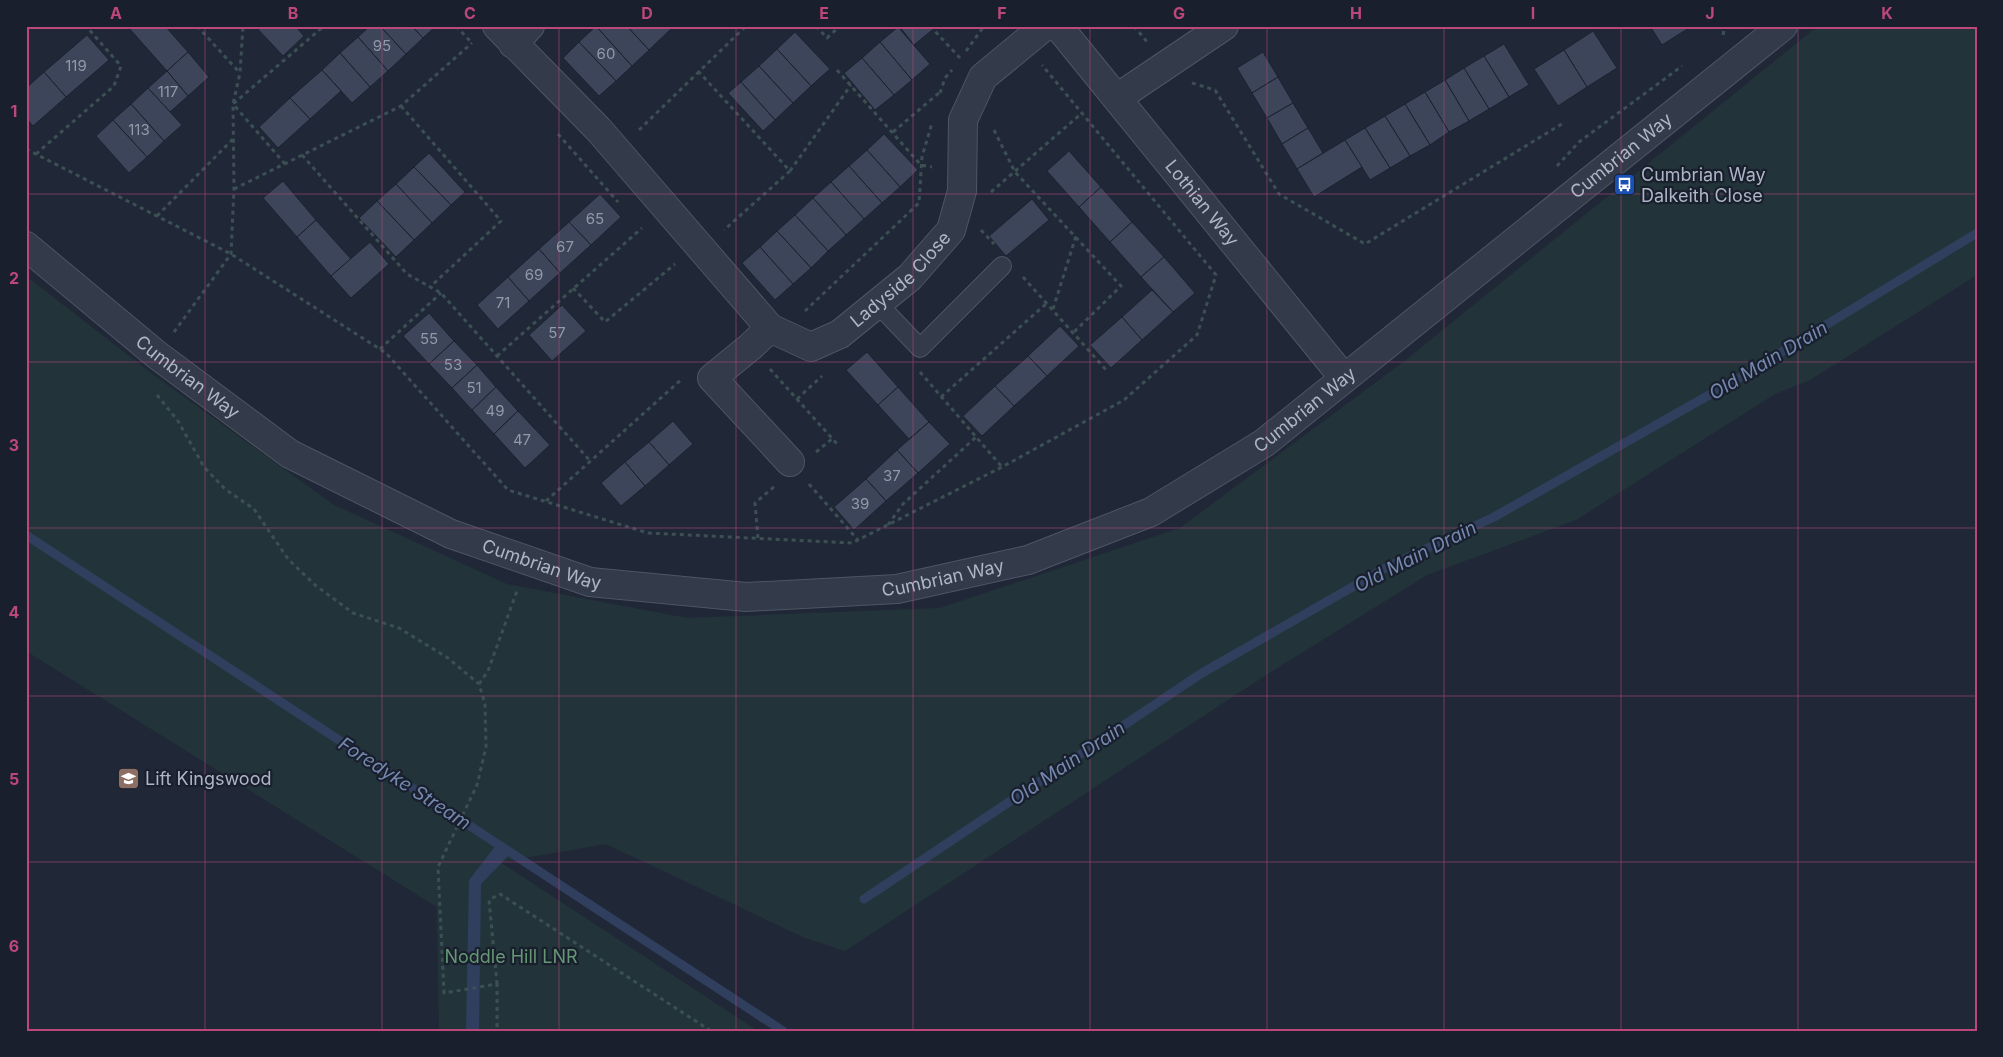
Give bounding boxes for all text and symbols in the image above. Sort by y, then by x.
text: A [110,3,122,23]
text: B [288,3,298,23]
text: C [464,3,476,23]
text: D [641,3,653,23]
text: E [819,3,829,23]
text: F [997,3,1007,23]
text: G [1173,3,1185,23]
text: H [1350,3,1362,23]
text: I [1531,3,1535,23]
text: J [1705,3,1715,23]
text: K [1881,3,1893,23]
house number: 95 [373,36,391,55]
house number: 60 [597,44,615,63]
house number: 119 [65,56,87,75]
house number: 117 [158,82,178,101]
text: 1 [11,101,17,121]
street label: Cumbrian Way [1566,108,1676,203]
house number: 113 [128,120,150,139]
street label: Lothian Way [1161,155,1243,250]
place label: Cumbrian Way Dalkeith Close [1641,164,1766,206]
bus stop icon: Cumbrian Way Dalkeith Close [1613,173,1637,197]
house number: 65 [586,209,604,228]
street label: Ladyside Close [846,227,955,331]
house number: 67 [556,237,574,256]
house number: 69 [525,265,543,284]
text: 2 [9,268,19,288]
house number: 71 [496,293,510,312]
water label: Old Main Drain [1705,316,1832,405]
house number: 57 [548,323,566,342]
house number: 55 [420,329,438,348]
street label: Cumbrian Way [132,331,244,423]
house number: 53 [444,355,462,374]
street label: Cumbrian Way [1250,363,1360,457]
house number: 51 [466,378,482,397]
house number: 49 [486,401,505,420]
house number: 47 [513,430,531,449]
text: 3 [9,435,19,455]
house number: 37 [883,466,901,485]
house number: 39 [851,494,869,513]
water label: Old Main Drain [1350,516,1480,597]
street label: Cumbrian Way [480,535,602,593]
street label: Cumbrian Way [881,555,1006,600]
text: 4 [9,602,20,622]
water label: Old Main Drain [1005,716,1129,810]
water label: Foredyke Stream [334,732,475,835]
school or university icon: Lift Kingswood [117,767,141,791]
place label: Lift Kingswood [145,768,271,789]
text: 5 [9,769,19,789]
text: 6 [9,936,19,956]
park label: Noddle Hill LNR [444,946,578,967]

